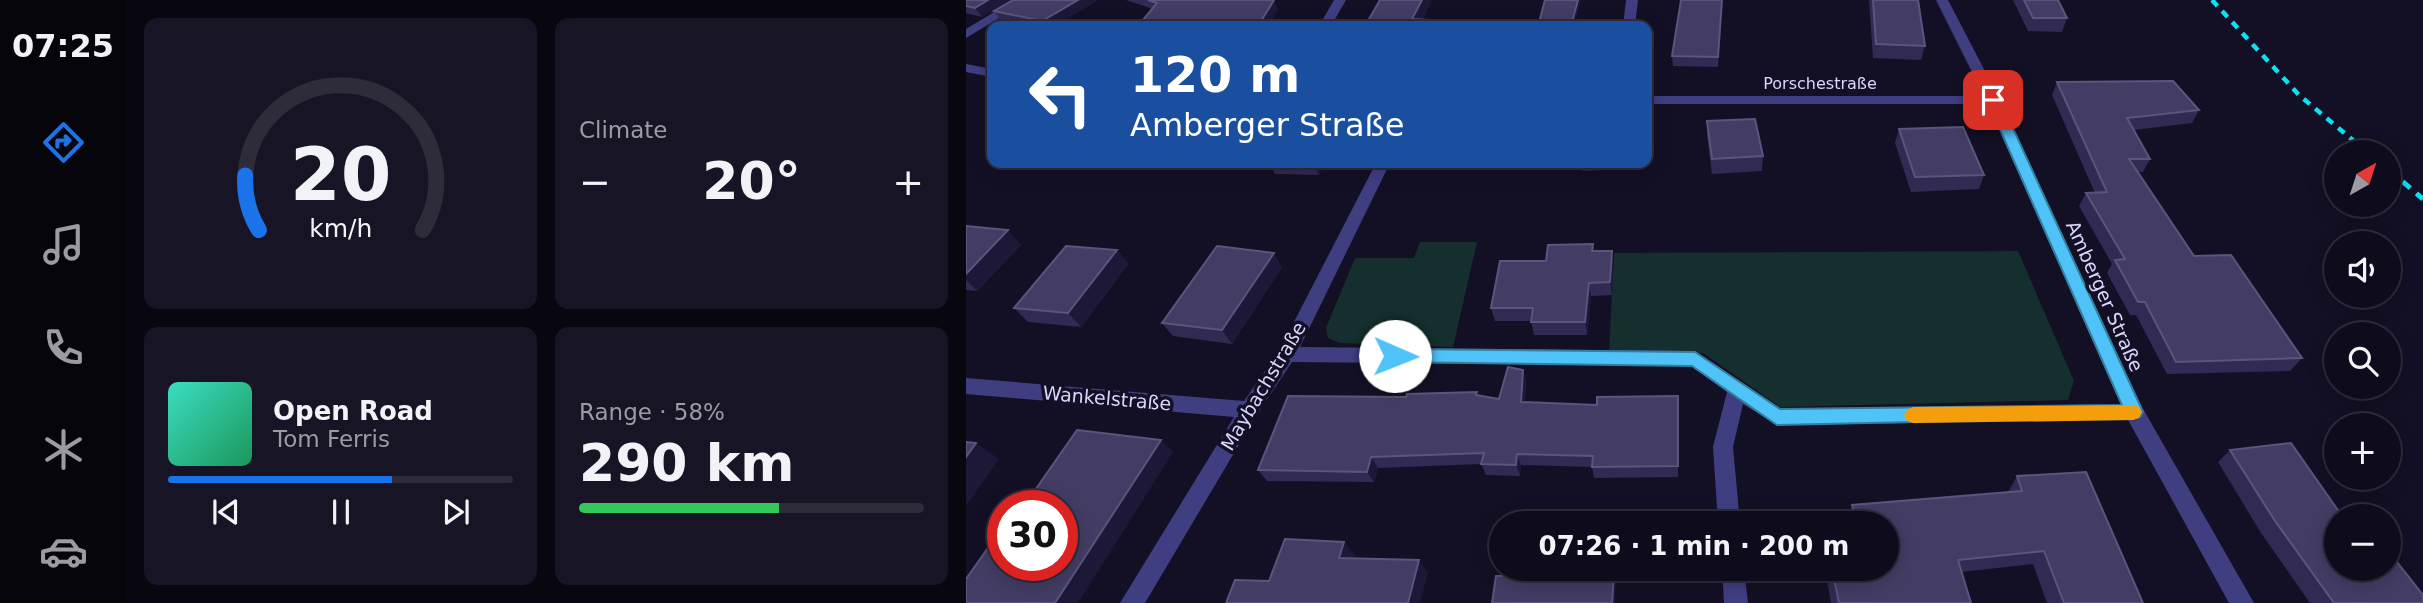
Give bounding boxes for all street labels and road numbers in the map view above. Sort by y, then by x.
street label: Porschestraße [1763,74,1877,93]
street label: Amberger Straße [2062,217,2148,375]
street label: Maybachstraße [1216,318,1310,454]
street label: Wankelstraße [1042,381,1172,415]

